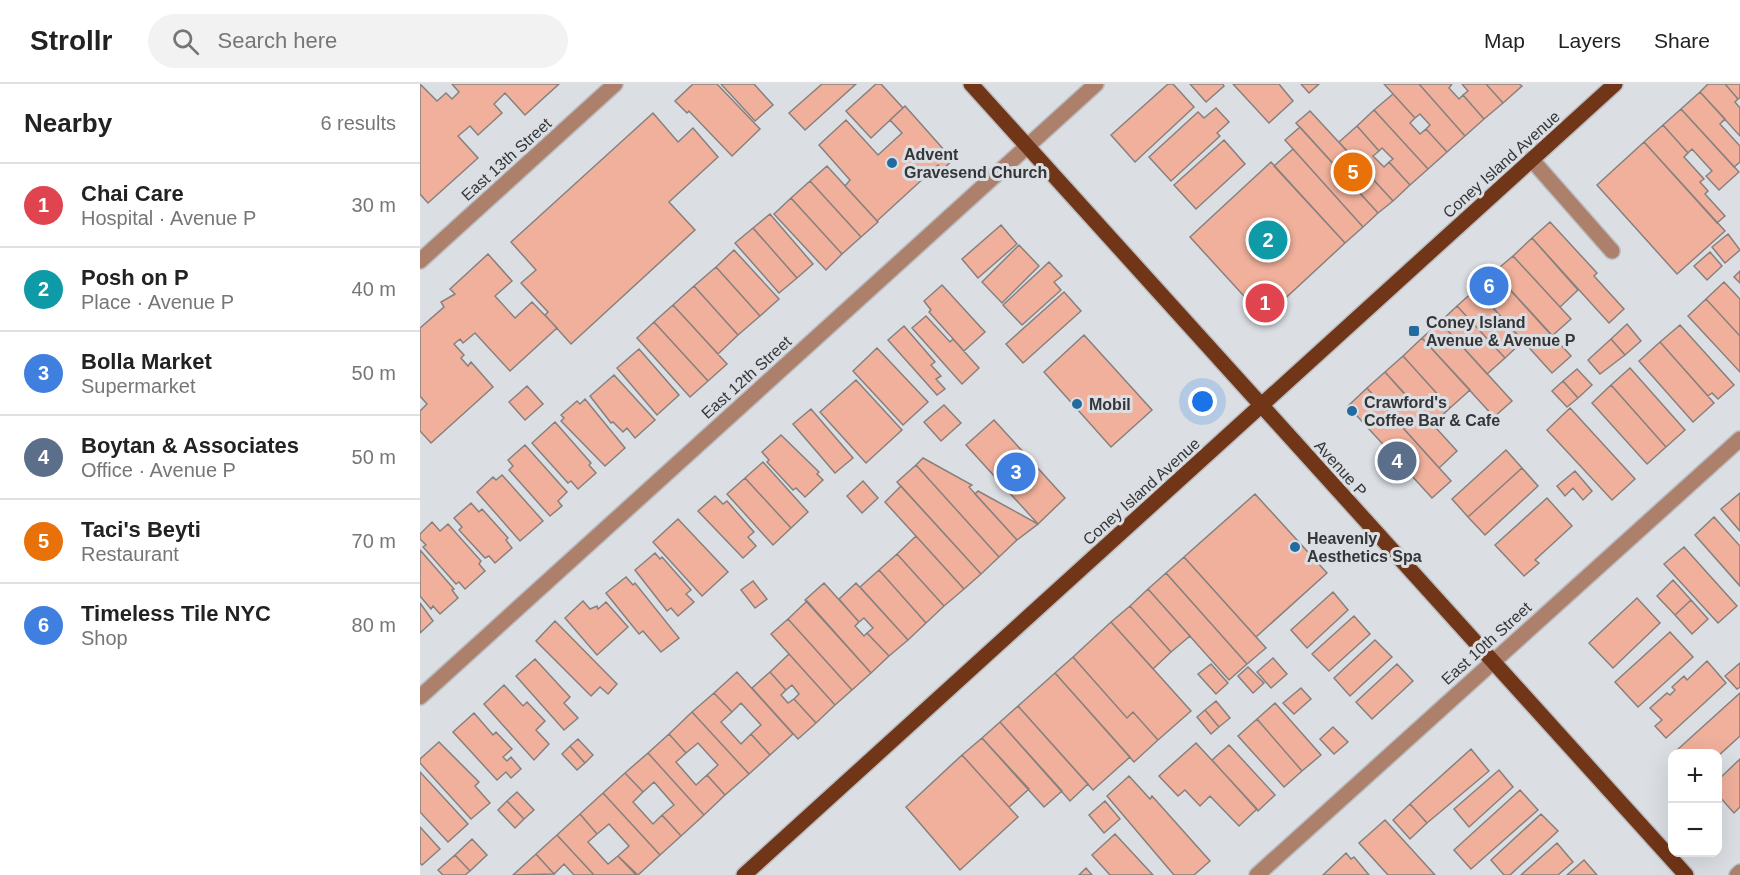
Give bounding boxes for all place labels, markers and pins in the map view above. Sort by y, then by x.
place label: Advent Gravesend Church [904,146,1047,181]
pin: 5 [1334,150,1372,194]
marker: Advent Gravesend Church [885,156,899,170]
pin: 2 [1248,218,1288,262]
pin: 6 [1470,264,1508,308]
pin: 1 [1246,280,1284,326]
place label: Coney Island Avenue & Avenue P [1426,314,1576,349]
marker: Coney Island Avenue & Avenue P [1407,324,1421,338]
place label: Crawford's Coffee Bar & Cafe [1364,394,1500,429]
place label: Mobil [1089,396,1131,413]
marker: Mobil [1070,397,1084,411]
marker: Crawford's Coffee Bar & Cafe [1345,404,1359,418]
pin: 4 [1378,438,1416,484]
pin: 3 [996,450,1036,494]
place label: Heavenly Aesthetics Spa [1307,530,1422,565]
marker: Heavenly Aesthetics Spa [1288,540,1302,554]

